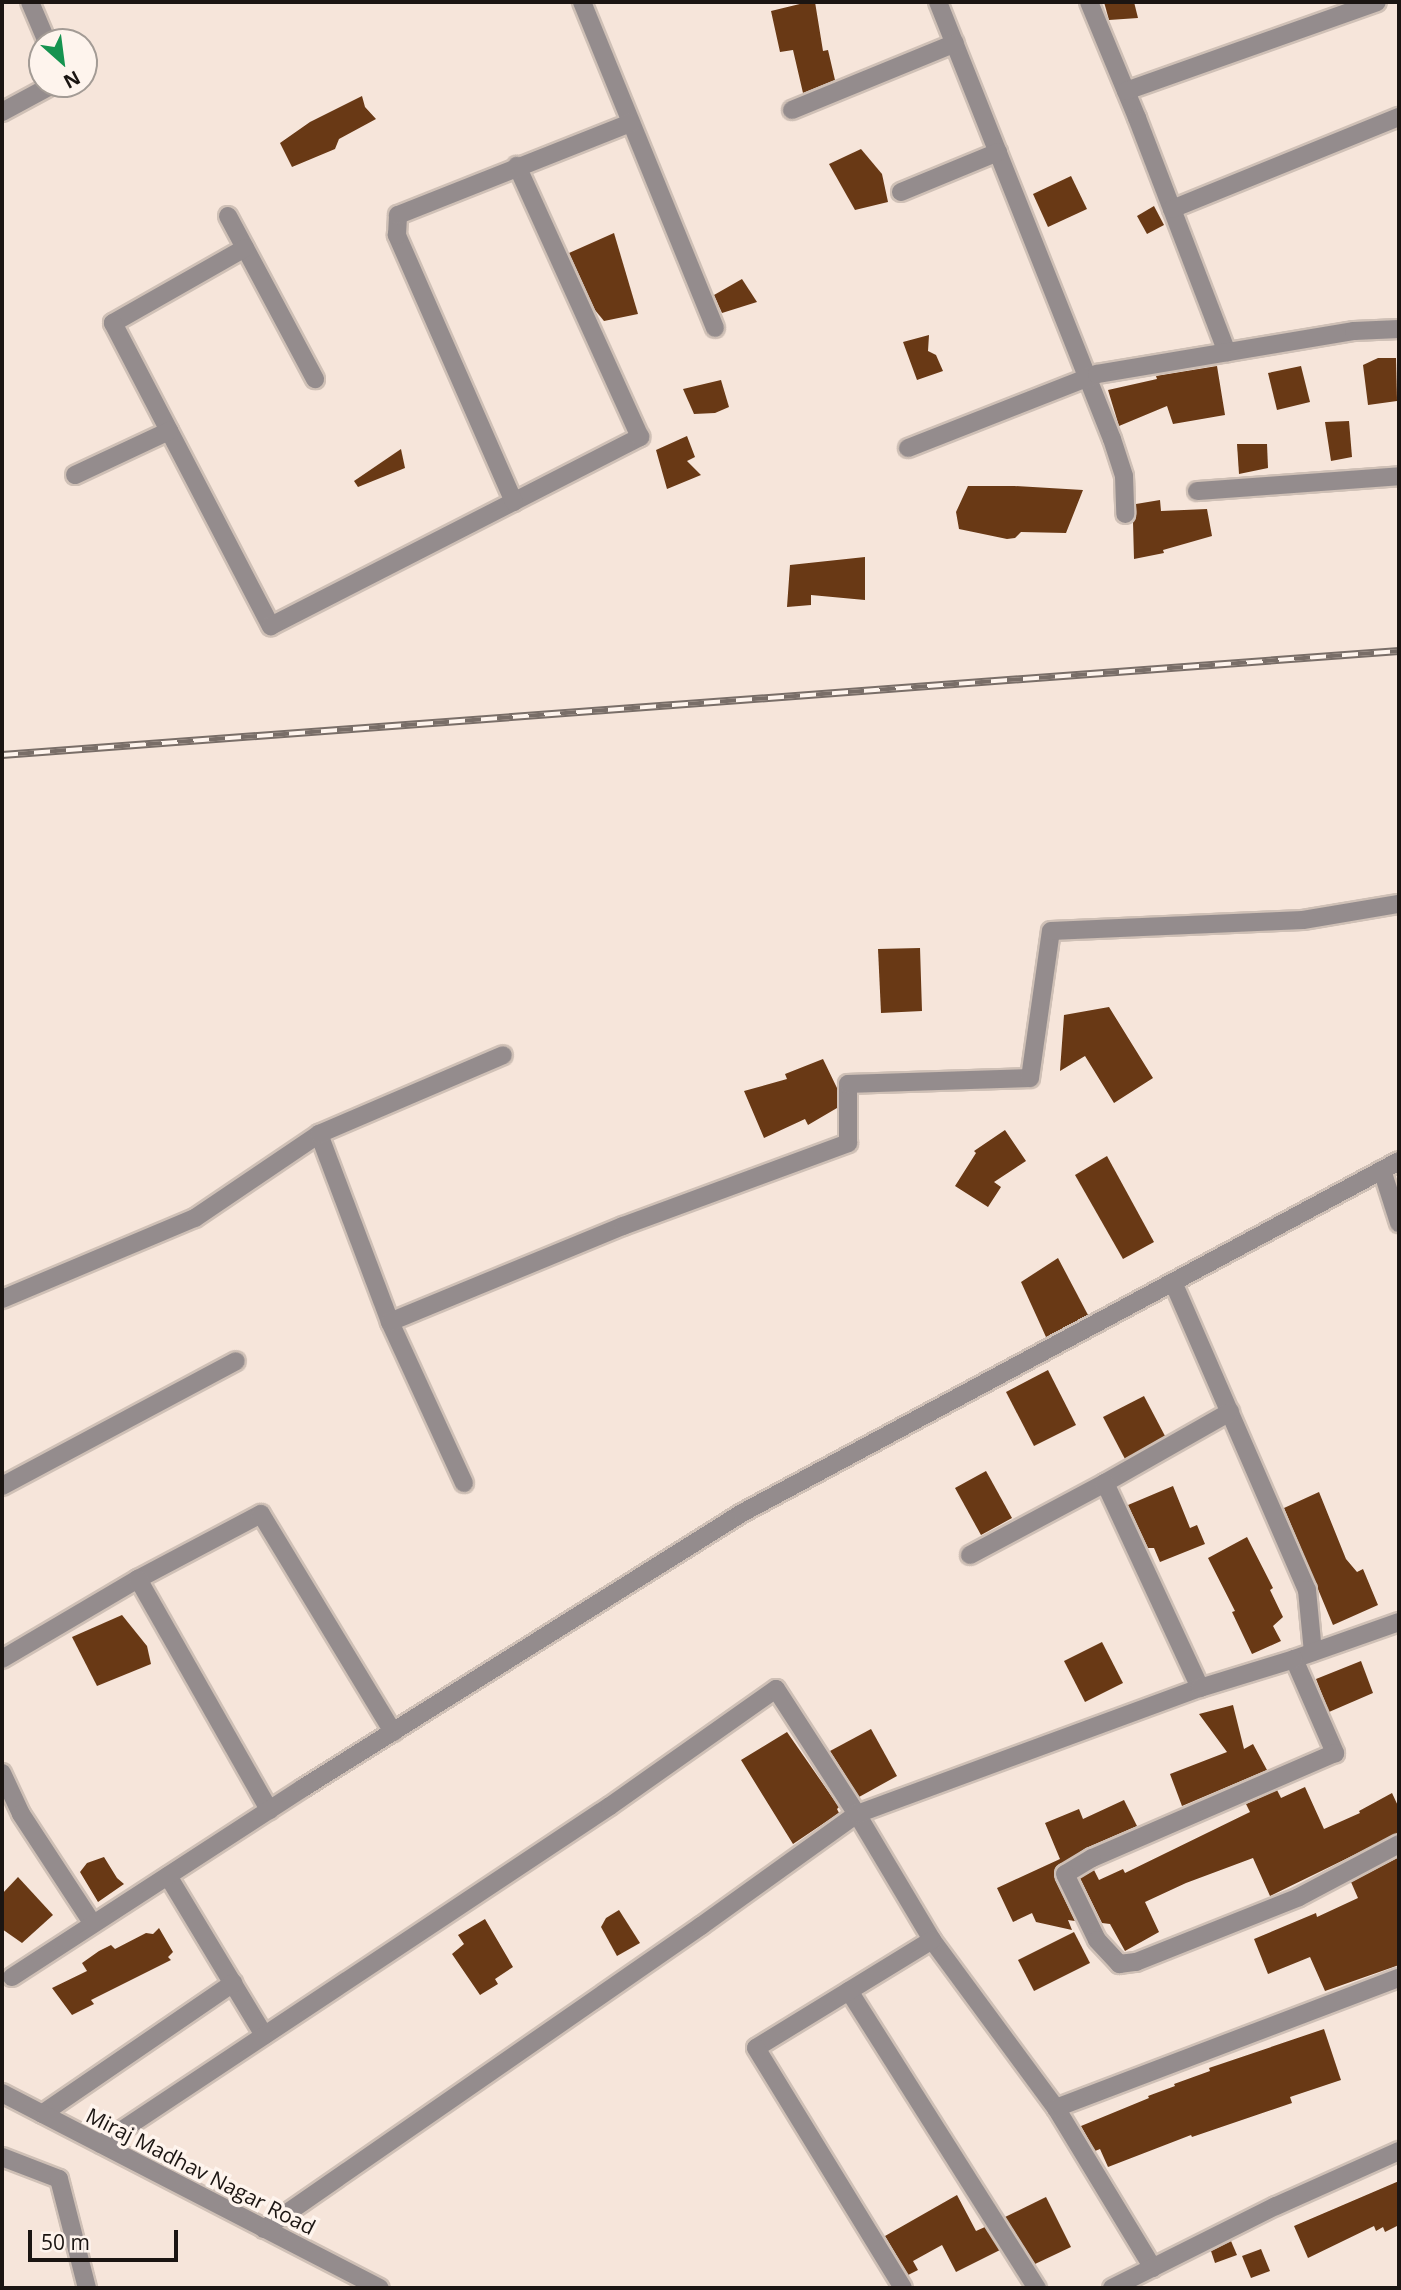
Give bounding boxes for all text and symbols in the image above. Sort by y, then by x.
north arrow [28,28,98,98]
text: N [59,65,85,95]
street label: Miraj Madhav Nagar Road [82,2102,320,2240]
scale bar [32,2216,182,2260]
text: 50 m [41,2228,90,2256]

